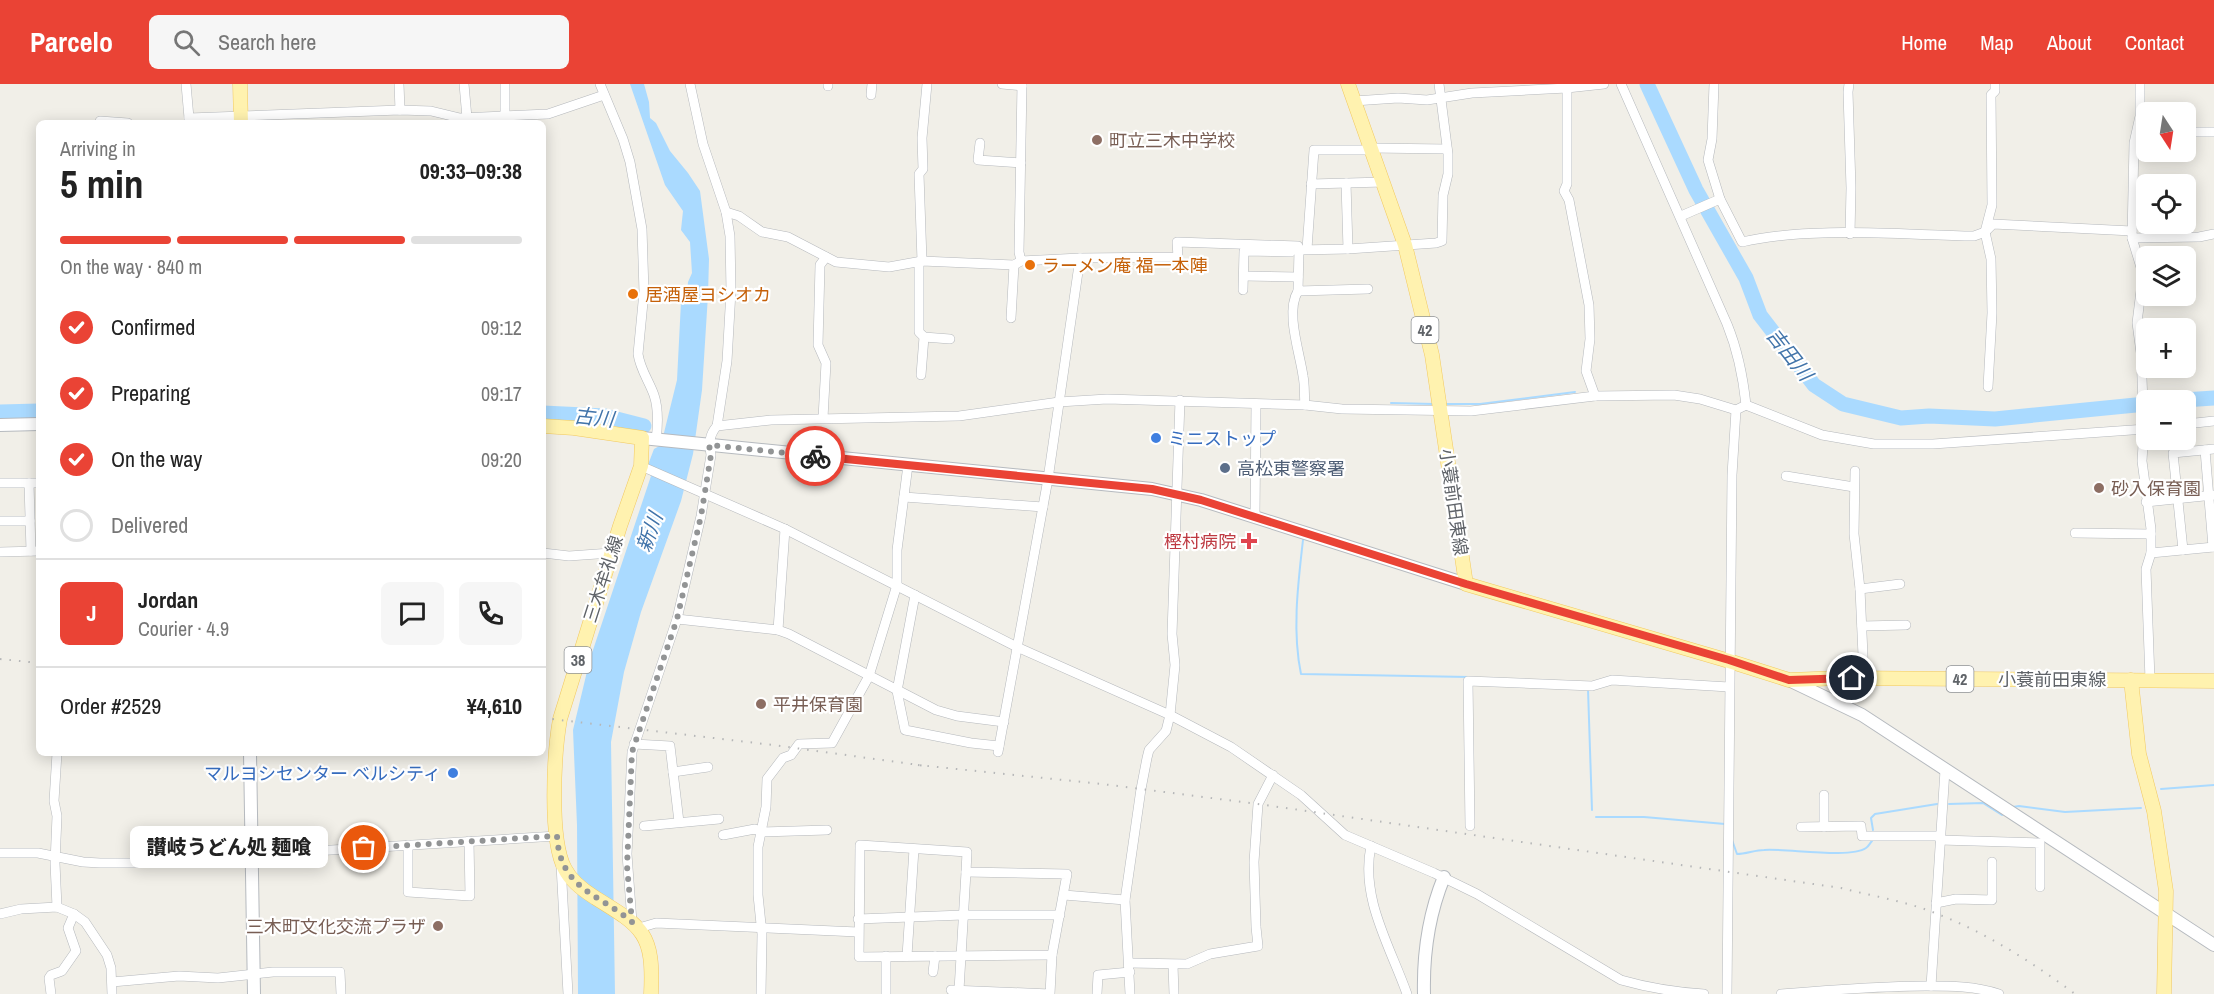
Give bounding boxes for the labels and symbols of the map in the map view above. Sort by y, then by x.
north arrow [2136,102,2196,162]
place label: 町立三木中学校 [1109,128,1235,153]
marker: 町立三木中学校 [1090,133,1104,147]
place label: ラーメン庵 福一本陣 [1042,253,1207,278]
marker: ラーメン庵 福一本陣 [1023,258,1037,272]
place label: 居酒屋ヨシオカ [645,282,771,307]
marker: 居酒屋ヨシオカ [626,287,640,301]
road number: 42 [1412,317,1438,343]
water label: 吉田川 [1761,322,1820,388]
water label: 古川 [573,401,617,433]
courier [785,426,845,486]
place label: ミニストップ [1168,426,1276,451]
marker: ミニストップ [1149,431,1163,445]
street label: 小蓑前田東線 [1434,447,1474,557]
place label: 高松東警察署 [1237,456,1345,481]
marker: 高松東警察署 [1218,461,1232,475]
place label: 砂入保育園 [2111,476,2201,501]
marker: 砂入保育園 [2092,481,2106,495]
water label: 新川 [629,507,669,555]
place label: 樫村病院 [1164,529,1236,554]
street label: 三木牟礼線 [577,532,629,626]
marker: 樫村病院 [1240,532,1258,550]
road number: 38 [564,647,592,673]
pin [1826,652,1877,703]
road number: 42 [1946,666,1974,692]
street label: 小蓑前田東線 [1998,667,2106,692]
place label: 平井保育園 [773,692,863,717]
marker: 平井保育園 [754,697,768,711]
place label: マルヨシセンター ベルシティ [204,761,441,786]
marker: マルヨシセンター ベルシティ [446,766,460,780]
pin [338,822,389,873]
callout: 讃岐うどん処 麺喰 [130,827,328,869]
place label: 三木町文化交流プラザ [246,914,426,939]
marker: 三木町文化交流プラザ [431,919,445,933]

